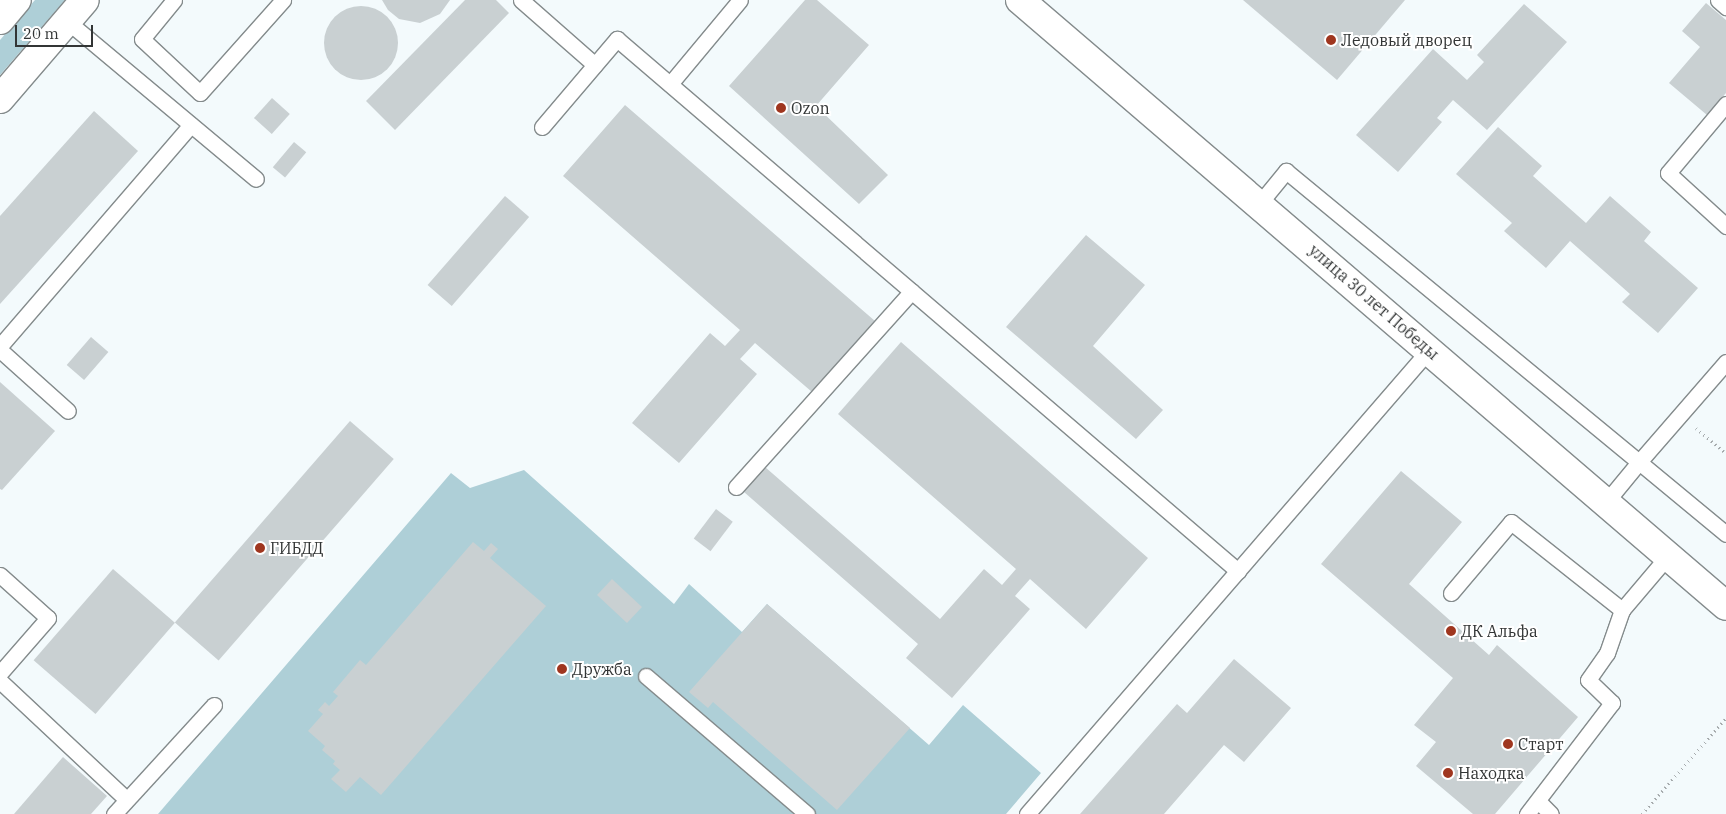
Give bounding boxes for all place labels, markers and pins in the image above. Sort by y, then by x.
place label: Ледовый дворец [1341,30,1472,50]
marker: Ледовый дворец [1325,34,1337,46]
place label: Ozon [791,98,830,118]
marker: Ozon [775,102,787,114]
place label: ГИБДД [270,538,323,558]
marker: ГИБДД [254,542,266,554]
place label: ДК Альфа [1461,621,1538,641]
marker: ДК Альфа [1445,625,1457,637]
place label: Дружба [572,659,632,679]
marker: Дружба [556,663,568,675]
place label: Старт [1518,734,1564,754]
marker: Старт [1502,738,1514,750]
place label: Находка [1458,763,1525,783]
marker: Находка [1442,767,1454,779]

